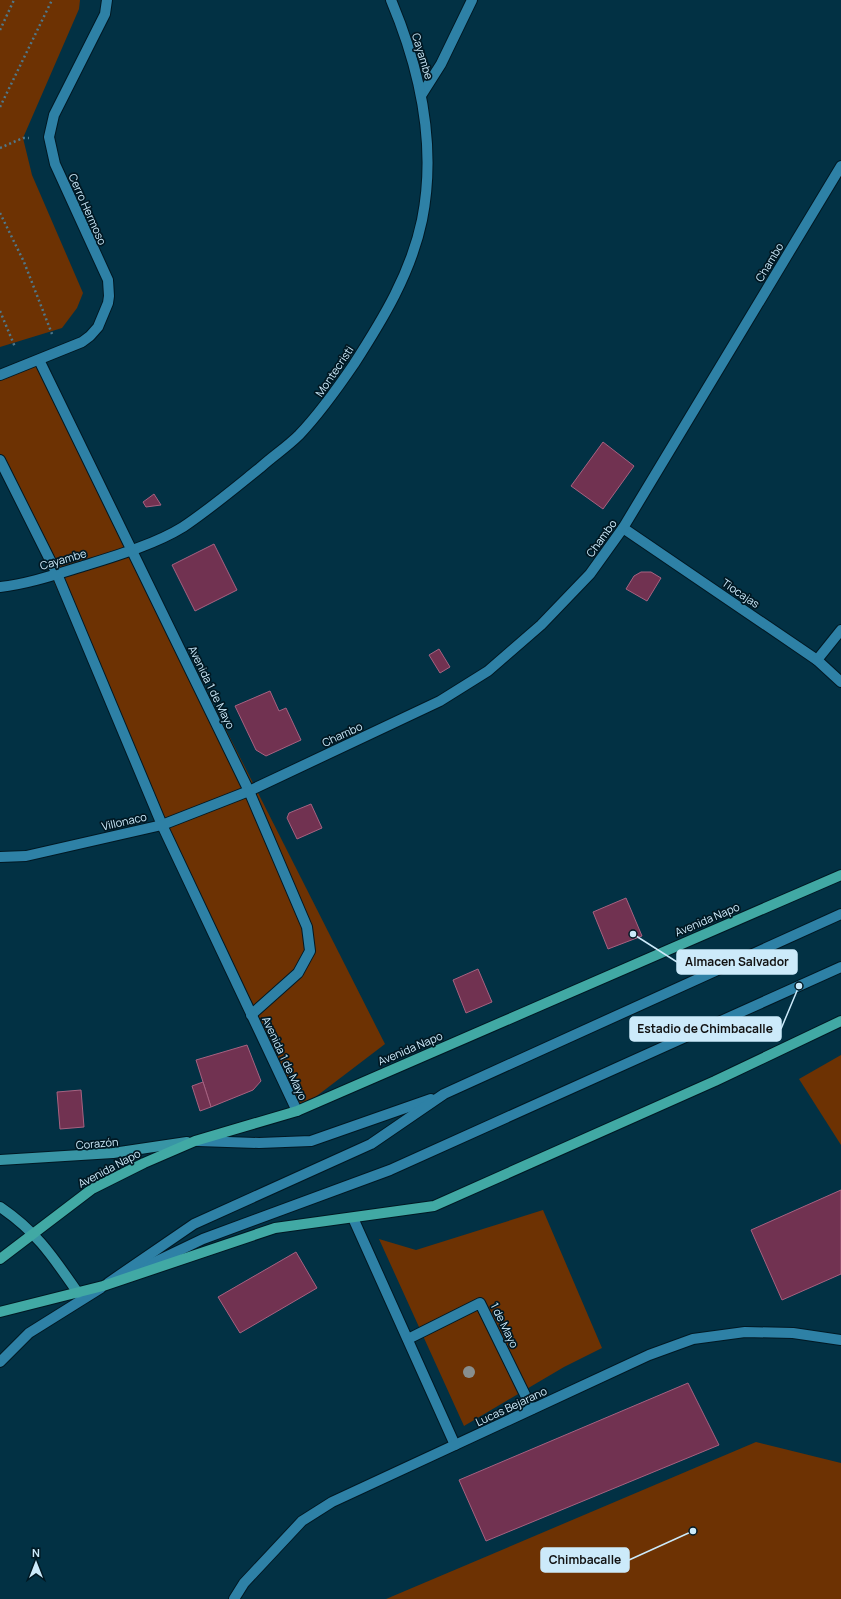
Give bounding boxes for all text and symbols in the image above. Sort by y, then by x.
street label: Cayambe [409,31,437,81]
street label: Cerro Hermoso [66,171,111,248]
street label: Chambo [752,239,787,284]
street label: Montecristi [311,343,357,399]
street label: Chambo [582,516,620,560]
street label: Cayambe [38,545,88,573]
street label: Tiocajas [719,575,763,611]
street label: Avenida 1 de Mayo [185,643,239,732]
street label: Chambo [319,718,365,750]
street label: Villonaco [100,808,148,833]
street label: Avenida Napo [672,898,742,939]
callout: Almacen Salvador [677,950,797,974]
text: Almacen Salvador [685,953,789,970]
street label: Avenida 1 de Mayo [259,1014,311,1103]
callout: Estadio de Chimbacalle [630,1017,781,1041]
text: Estadio de Chimbacalle [637,1020,773,1037]
street label: Avenida Napo [375,1027,445,1068]
street label: Corazón [75,1134,119,1152]
street label: Avenida Napo [75,1145,143,1191]
street label: 1 de Mayo [488,1300,523,1351]
street label: Lucas Bejarano [473,1383,550,1429]
north arrow [16,1543,56,1583]
text: N [32,1545,40,1560]
callout: Chimbacalle [541,1548,629,1572]
text: Chimbacalle [549,1551,621,1568]

